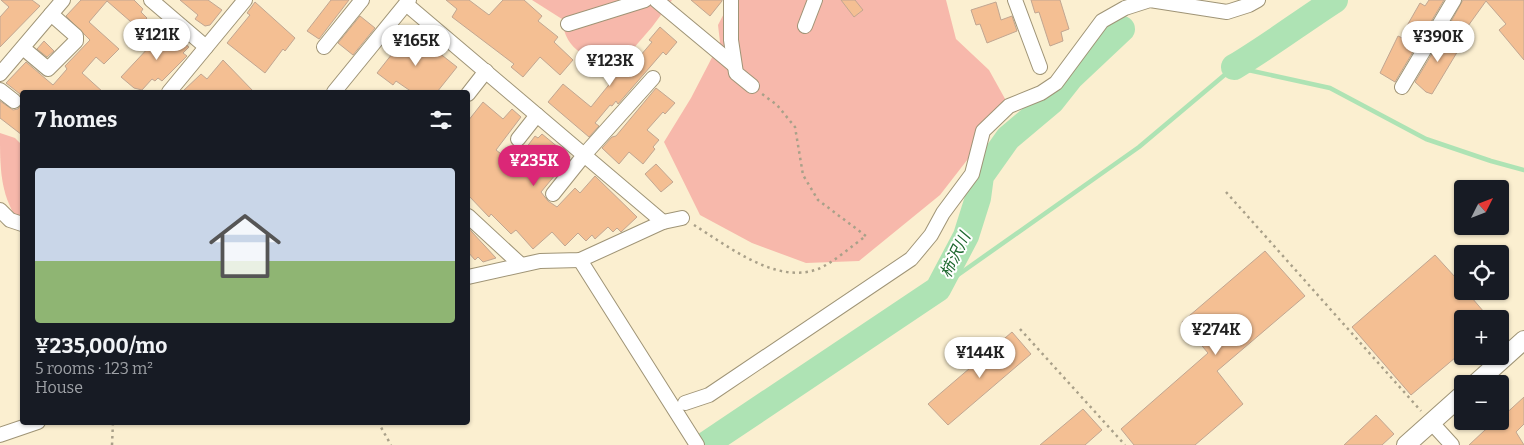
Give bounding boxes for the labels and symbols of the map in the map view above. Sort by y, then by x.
pin: ¥121K [122,18,192,61]
pin: ¥390K [1403,20,1473,63]
pin: ¥165K [381,24,451,67]
pin: ¥123K [575,44,645,87]
pin: ¥235K [499,144,569,187]
north arrow [1454,180,1509,235]
water label: 柿沢川 [936,227,975,281]
pin: ¥274K [1181,314,1251,356]
pin: ¥144K [945,336,1015,379]

